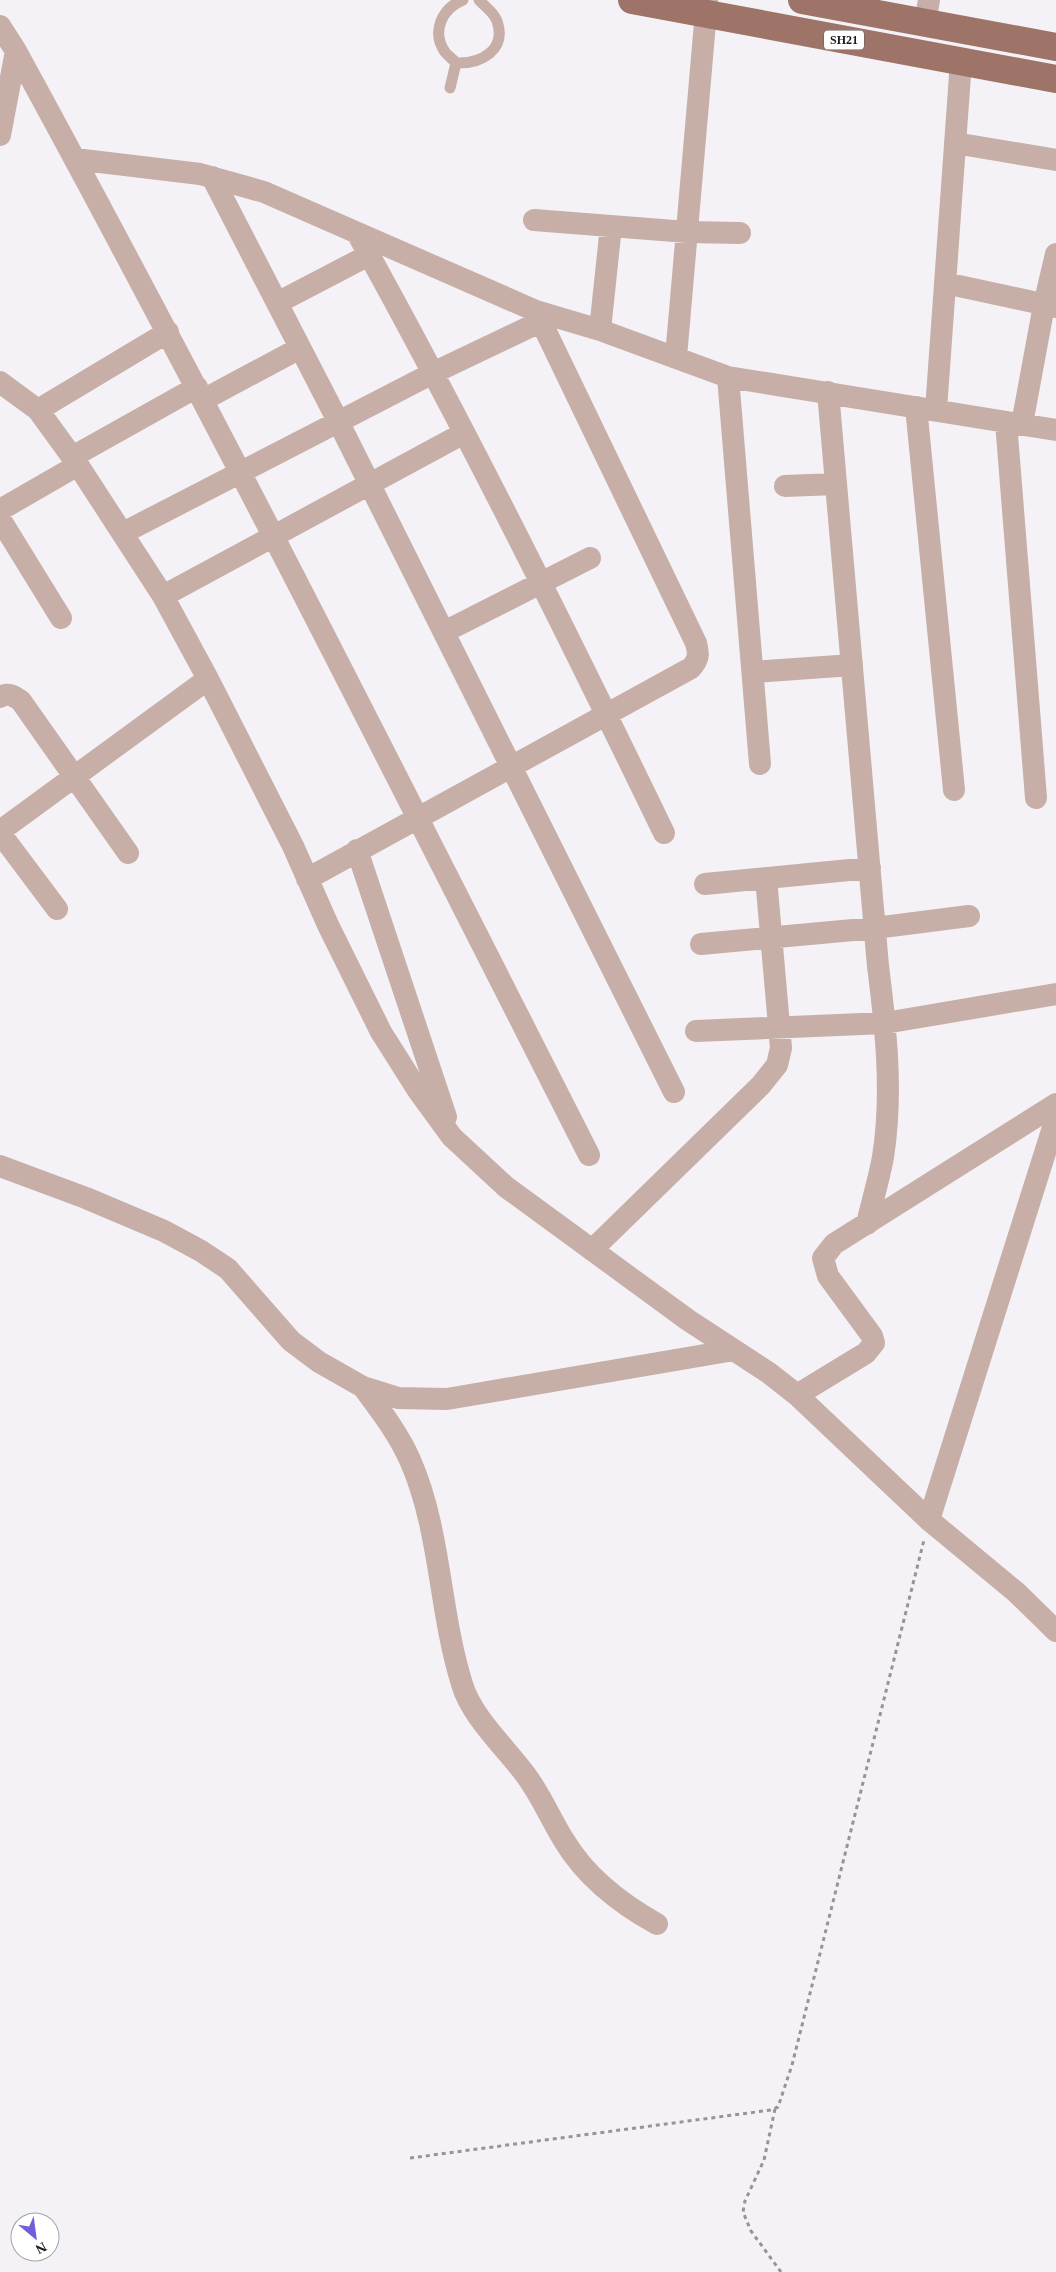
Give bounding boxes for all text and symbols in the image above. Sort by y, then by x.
road number: SH21 [824,30,864,50]
north arrow [10,2212,60,2262]
text: N [33,2239,49,2257]

